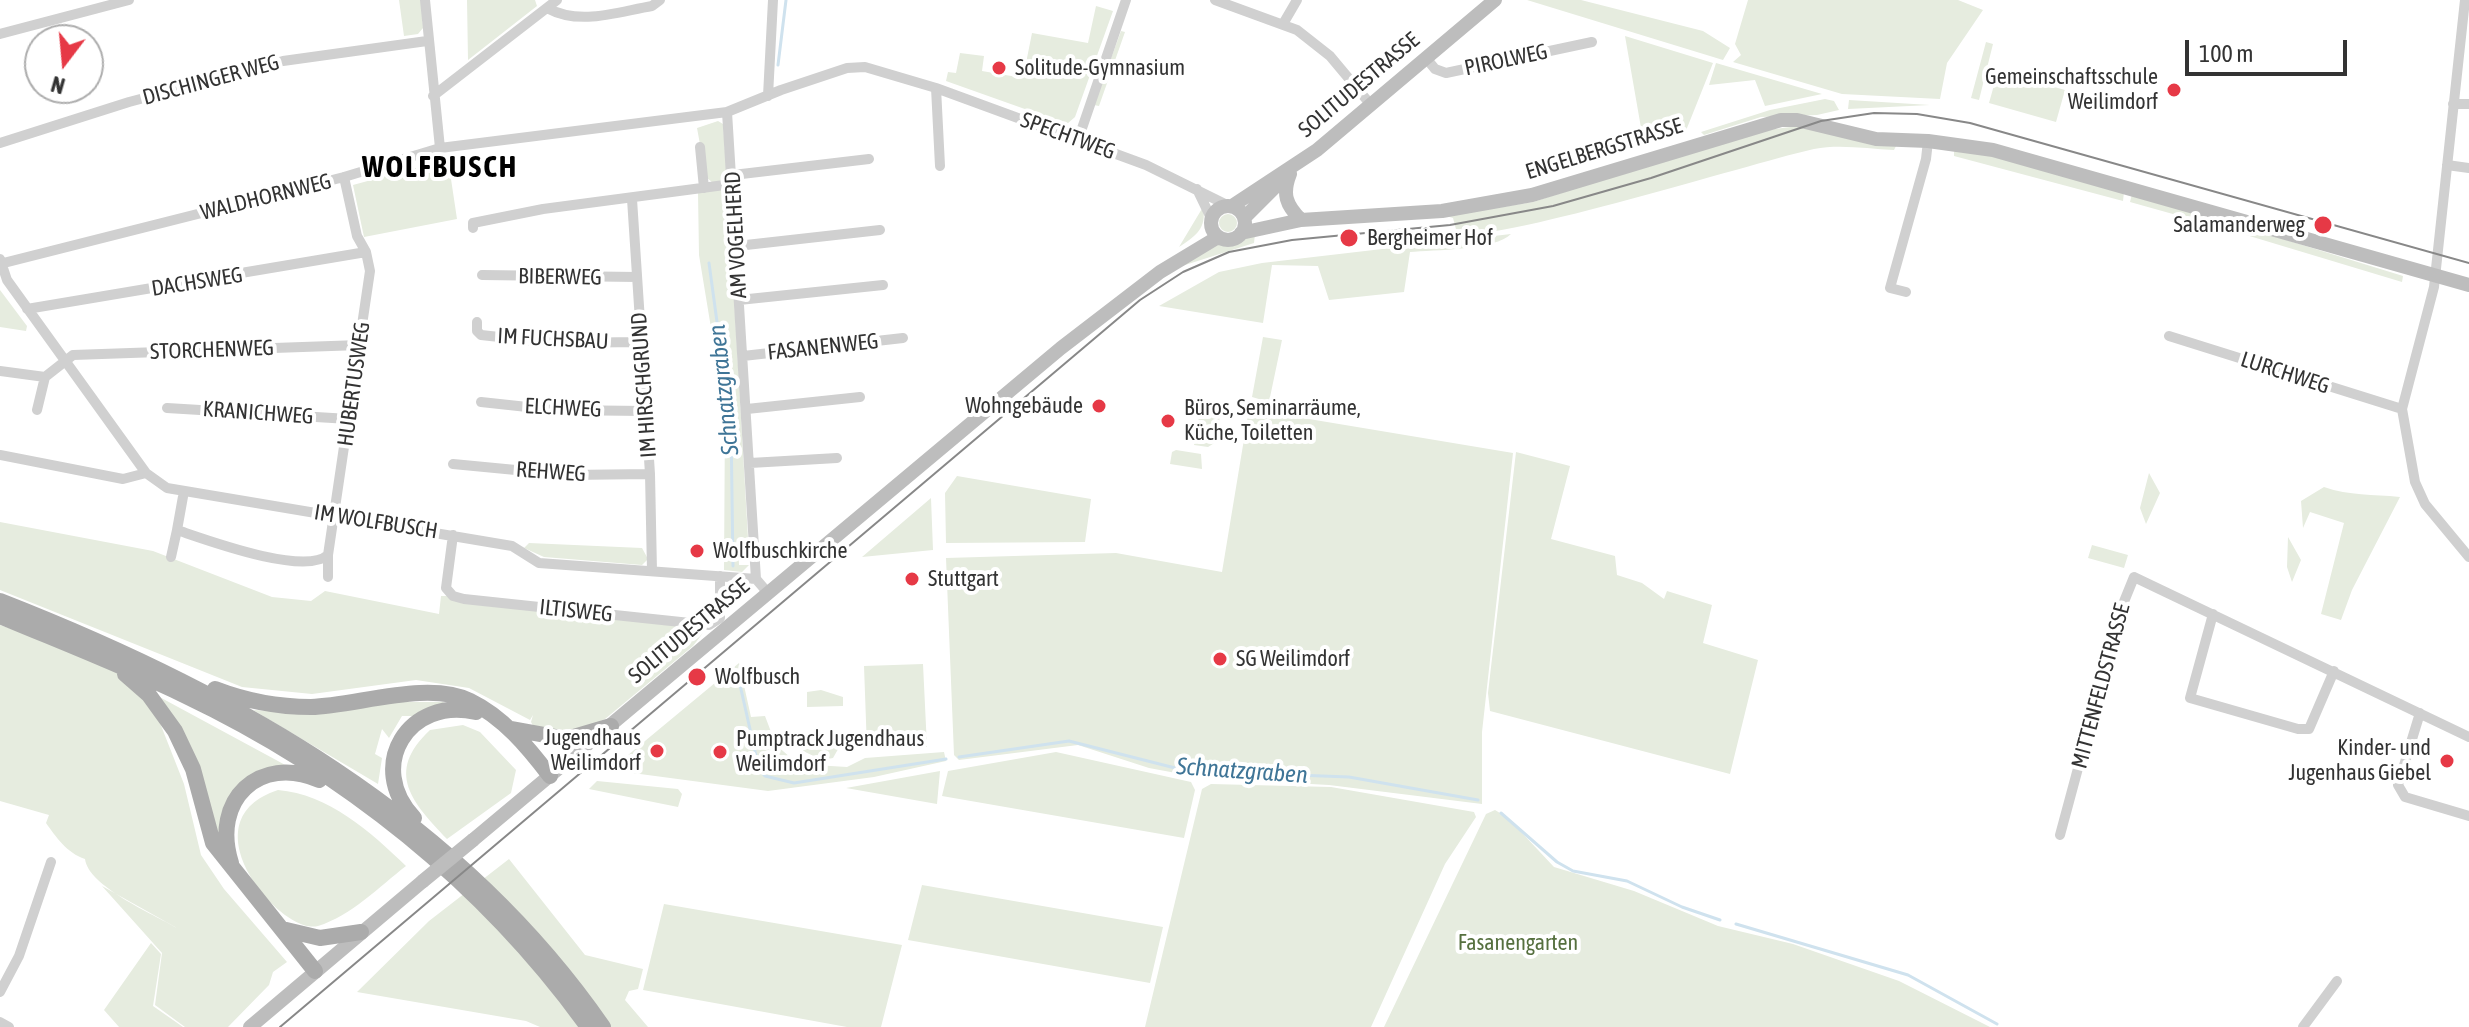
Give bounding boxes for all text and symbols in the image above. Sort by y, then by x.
north arrow [24,24,104,104]
scale bar [2189,24,2351,74]
street label: SOLITUDESTRASSE [1293,27,1425,143]
street label: PIROLWEG [1462,38,1550,82]
text: 100 m [2199,40,2253,67]
street label: DISCHINGER WEG [140,49,282,111]
place label: Solitude-Gymnasium [1015,55,1185,81]
marker: Solitude-Gymnasium [990,59,1008,77]
place label: Gemeinschaftsschule Weilimdorf [1985,64,2158,116]
text: N [48,71,68,99]
marker: Gemeinschaftsschule Weilimdorf [2165,81,2183,99]
street label: SPECHTWEG [1017,107,1119,165]
street label: ENGELBERGSTRASSE [1522,113,1686,185]
district label: WOLFBUSCH [362,150,518,186]
street label: WALDHORNWEG [198,168,334,226]
street label: AM VOGELHERD [719,171,753,299]
place label: Salamanderweg [2173,212,2305,238]
marker: Salamanderweg [2312,214,2334,236]
place label: Bergheimer Hof [1367,225,1493,251]
marker: Bergheimer Hof [1338,227,1360,249]
street label: DACHSWEG [149,262,245,302]
street label: BIBERWEG [518,263,602,291]
street label: IM HIRSCHGRUND [626,311,662,459]
street label: HUBERTUSWEG [332,320,376,448]
street label: IM FUCHSBAU [497,323,609,355]
water label: Schnatzgraben [703,323,745,457]
street label: FASANENWEG [766,328,880,366]
street label: STORCHENWEG [150,335,274,365]
street label: LURCHWEG [2237,346,2333,400]
street label: ELCHWEG [524,393,602,423]
place label: Wohngebäude [965,393,1083,419]
place label: Büros, Seminarräume, Küche, Toiletten [1184,395,1361,446]
street label: KRANICHWEG [202,396,314,430]
marker: Wohngebäude [1090,397,1108,415]
marker: Büros, Seminarräume, Küche, Toiletten [1159,412,1177,430]
street label: REHWEG [515,456,587,488]
street label: IM WOLFBUSCH [312,499,440,545]
place label: Wolfbuschkirche [713,538,848,564]
marker: Wolfbuschkirche [688,542,706,560]
place label: Stuttgart [928,566,999,592]
marker: Stuttgart [903,570,921,588]
street label: SOLITUDESTRASSE [623,573,755,689]
street label: ILTISWEG [538,594,614,628]
street label: MITTENFELDSTRASSE [2066,601,2136,771]
place label: SG Weilimdorf [1236,646,1350,672]
marker: SG Weilimdorf [1211,650,1229,668]
place label: Wolfbusch [715,664,800,690]
marker: Wolfbusch [686,666,708,688]
place label: Jugendhaus Weilimdorf [544,725,641,776]
place label: Pumptrack Jugendhaus Weilimdorf [736,726,924,778]
place label: Kinder- und Jugenhaus Giebel [2288,735,2431,786]
marker: Jugendhaus Weilimdorf [648,742,666,760]
marker: Pumptrack Jugendhaus Weilimdorf [711,743,729,761]
water label: Schnatzgraben [1175,752,1309,790]
marker: Kinder- und Jugenhaus Giebel [2438,752,2456,770]
park label: Fasanengarten [1458,930,1578,956]

